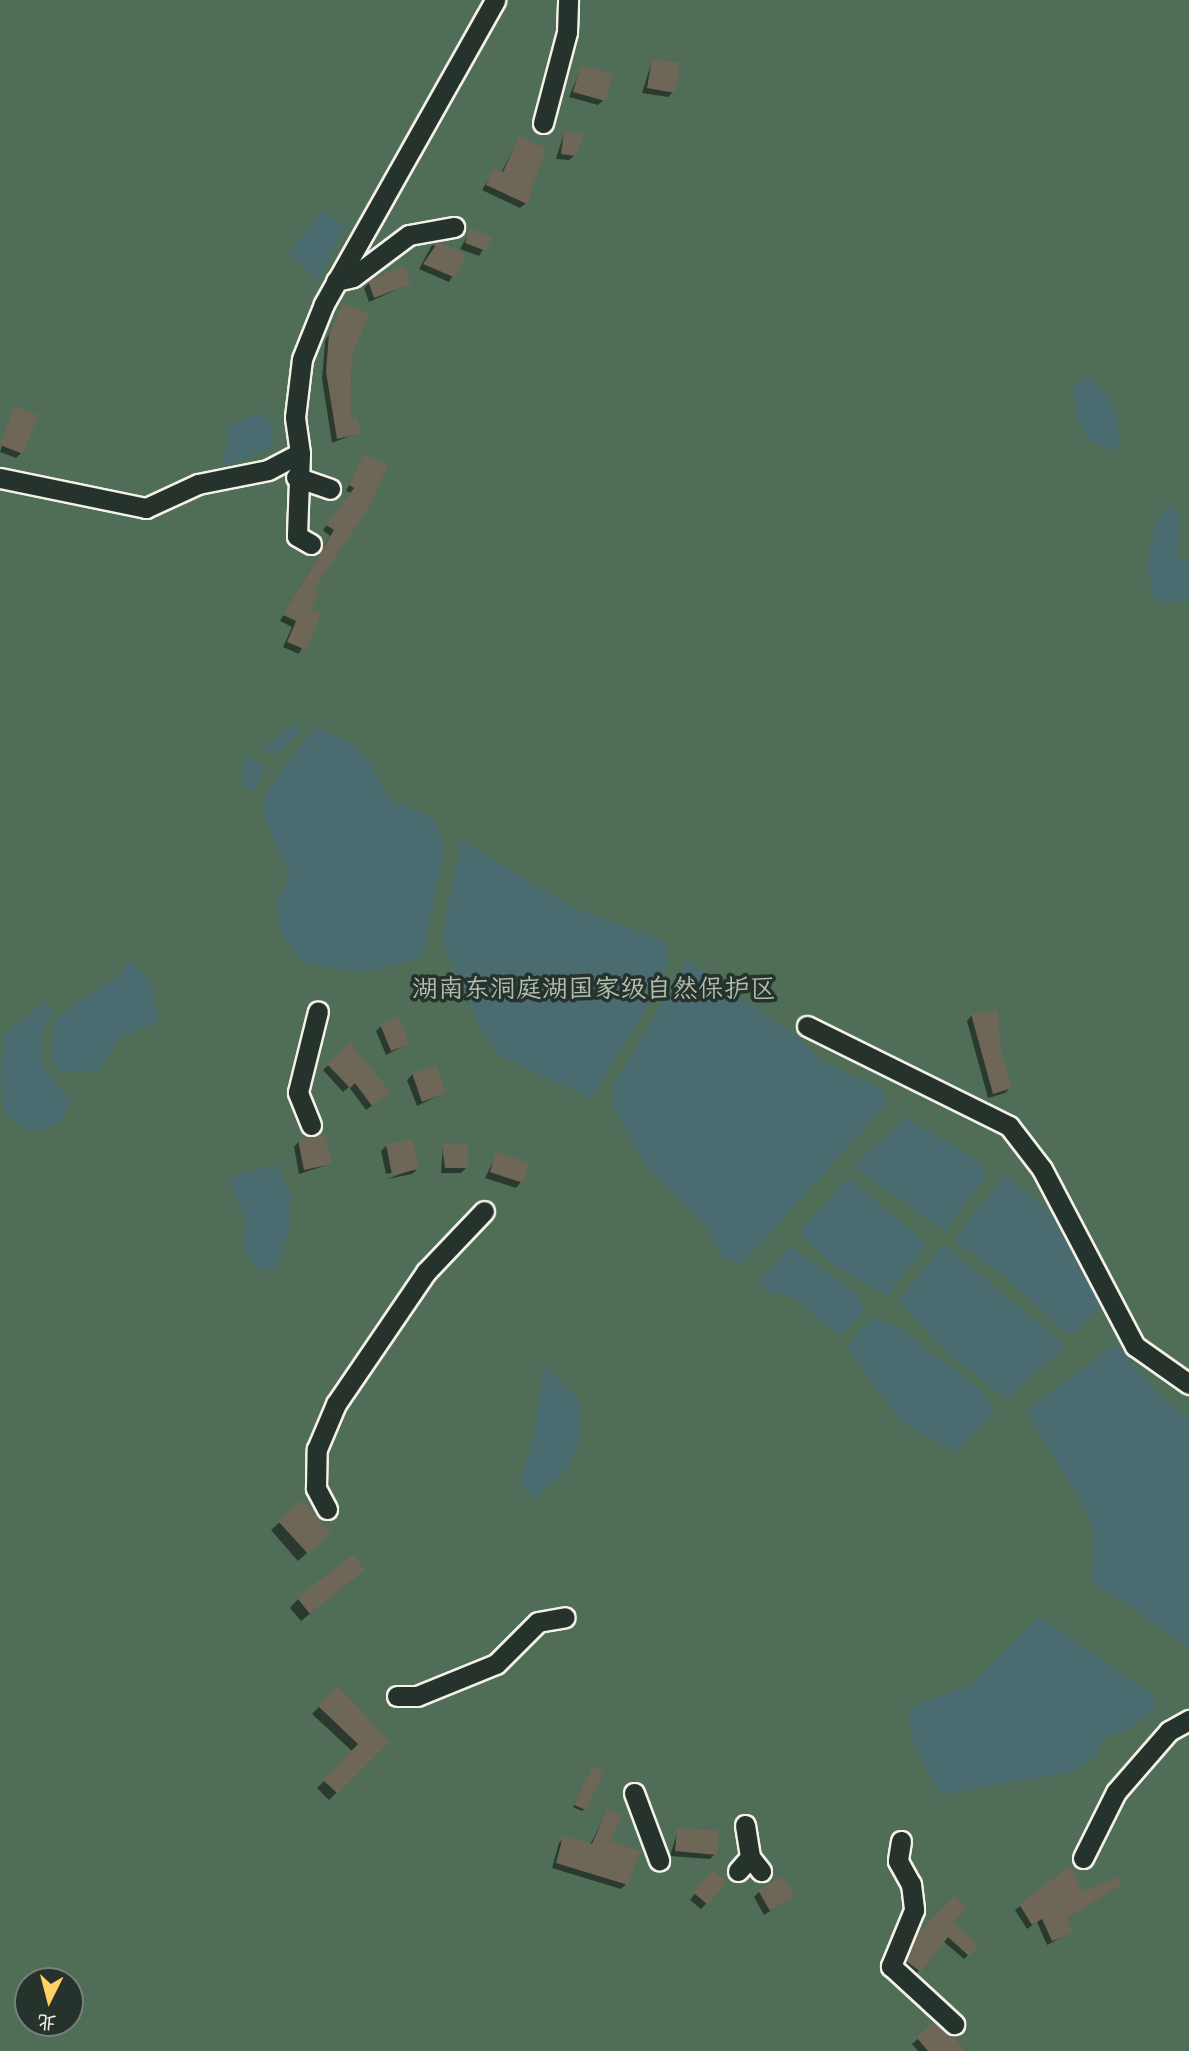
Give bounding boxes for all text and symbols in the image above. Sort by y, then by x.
park label: 湖南东洞庭湖国家级自然保护区 [412,974,776,1006]
north arrow [14,1967,84,2037]
text: 北 [36,2007,58,2036]

